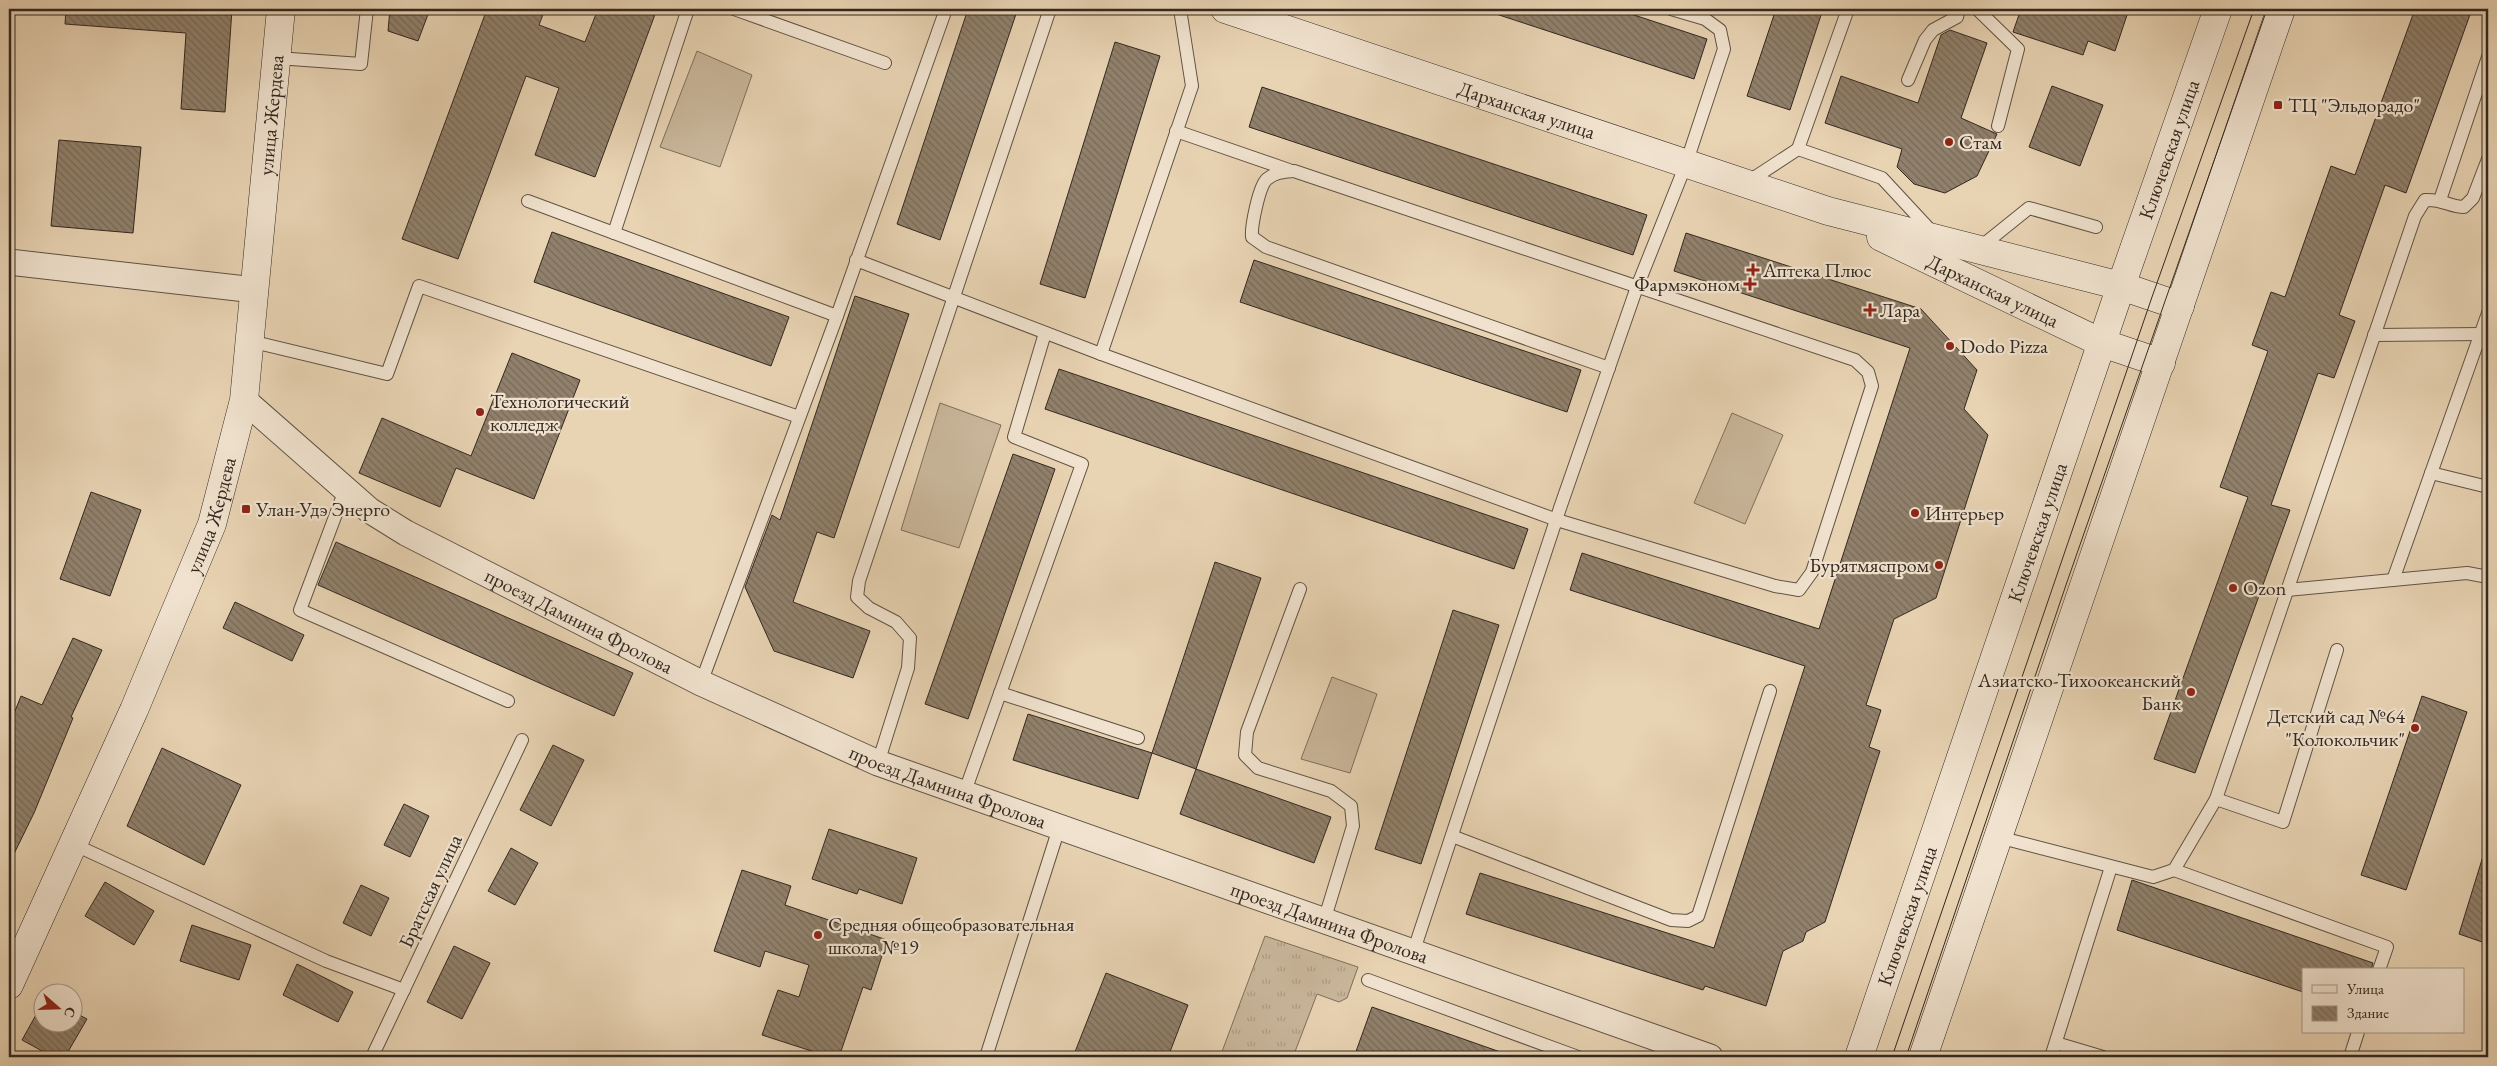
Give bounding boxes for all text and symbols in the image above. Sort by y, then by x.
street label: улица Жердева [252,54,290,177]
street label: Дарханская улица [1454,75,1599,145]
street label: Ключевская улица [2132,76,2205,223]
place label: ТЦ "Эльдорадо" [2288,92,2420,118]
marker: ТЦ "Эльдорадо" [2272,99,2284,111]
place label: Стам [1959,129,2002,155]
marker: Стам [1943,136,1955,148]
street label: Дарханская улица [1923,248,2063,333]
place label: Аптека Плюс [1762,257,1872,283]
marker: Аптека Плюс [1747,264,1759,276]
place label: Фармэконом [1634,271,1740,297]
marker: Фармэконом [1744,278,1756,290]
place label: Лара [1880,297,1920,323]
marker: Лара [1864,304,1876,316]
place label: Dodo Pizza [1960,333,2048,359]
marker: Dodo Pizza [1944,340,1956,352]
place label: Технологический колледж [490,388,630,437]
marker: Технологический колледж [474,406,486,418]
street label: улица Жердева [180,454,242,577]
street label: Ключевская улица [2001,459,2073,606]
place label: Улан-Удэ Энерго [255,496,390,522]
place label: Интерьер [1925,500,2004,526]
marker: Улан-Удэ Энерго [240,503,252,515]
marker: Интерьер [1909,507,1921,519]
place label: Бурятмяспром [1809,552,1929,578]
marker: Бурятмяспром [1933,559,1945,571]
street label: проезд Дамнина Фролова [480,562,677,680]
place label: Ozon [2243,575,2287,601]
marker: Ozon [2227,582,2239,594]
place label: Азиатско-Тихоокеанский Банк [1977,667,2181,716]
marker: Азиатско-Тихоокеанский Банк [2185,686,2197,698]
place label: Детский сад №64 "Колокольчик" [2267,703,2405,752]
marker: Детский сад №64 "Колокольчик" [2409,722,2421,734]
street label: проезд Дамнина Фролова [845,739,1050,834]
street label: Братская улица [392,830,468,952]
street label: Ключевская улица [1871,843,1943,989]
street label: проезд Дамнина Фролова [1227,876,1432,969]
place label: Средняя общеобразовательная школа №19 [828,911,1074,960]
marker: Средняя общеобразовательная школа №19 [812,929,824,941]
legend [2302,968,2464,1034]
text: Улица [2346,979,2384,998]
north arrow [32,984,82,1034]
text: Здание [2347,1003,2389,1022]
text: С [60,1005,80,1020]

